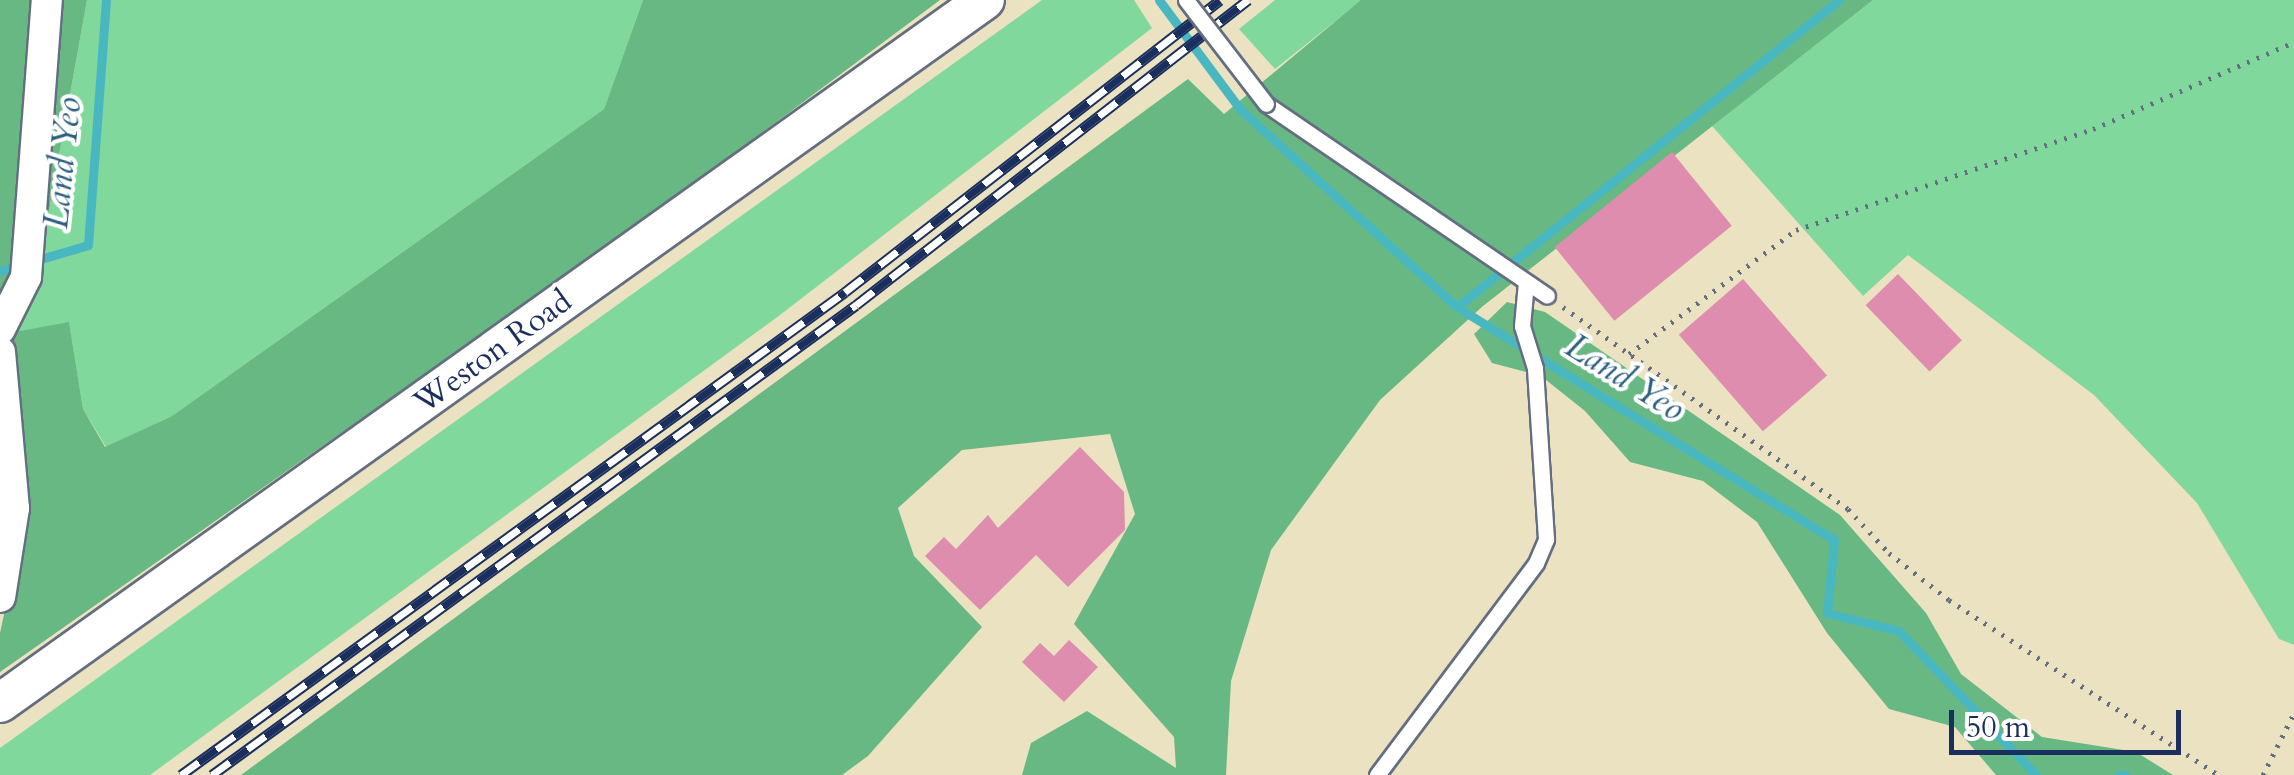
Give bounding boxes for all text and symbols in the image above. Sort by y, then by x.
water label: Land Yeo [35,95,91,231]
street label: Weston Road [407,282,579,422]
water label: Land Yeo [1558,325,1692,431]
scale bar [1954,690,2186,752]
text: 50 m [1966,707,2030,748]

